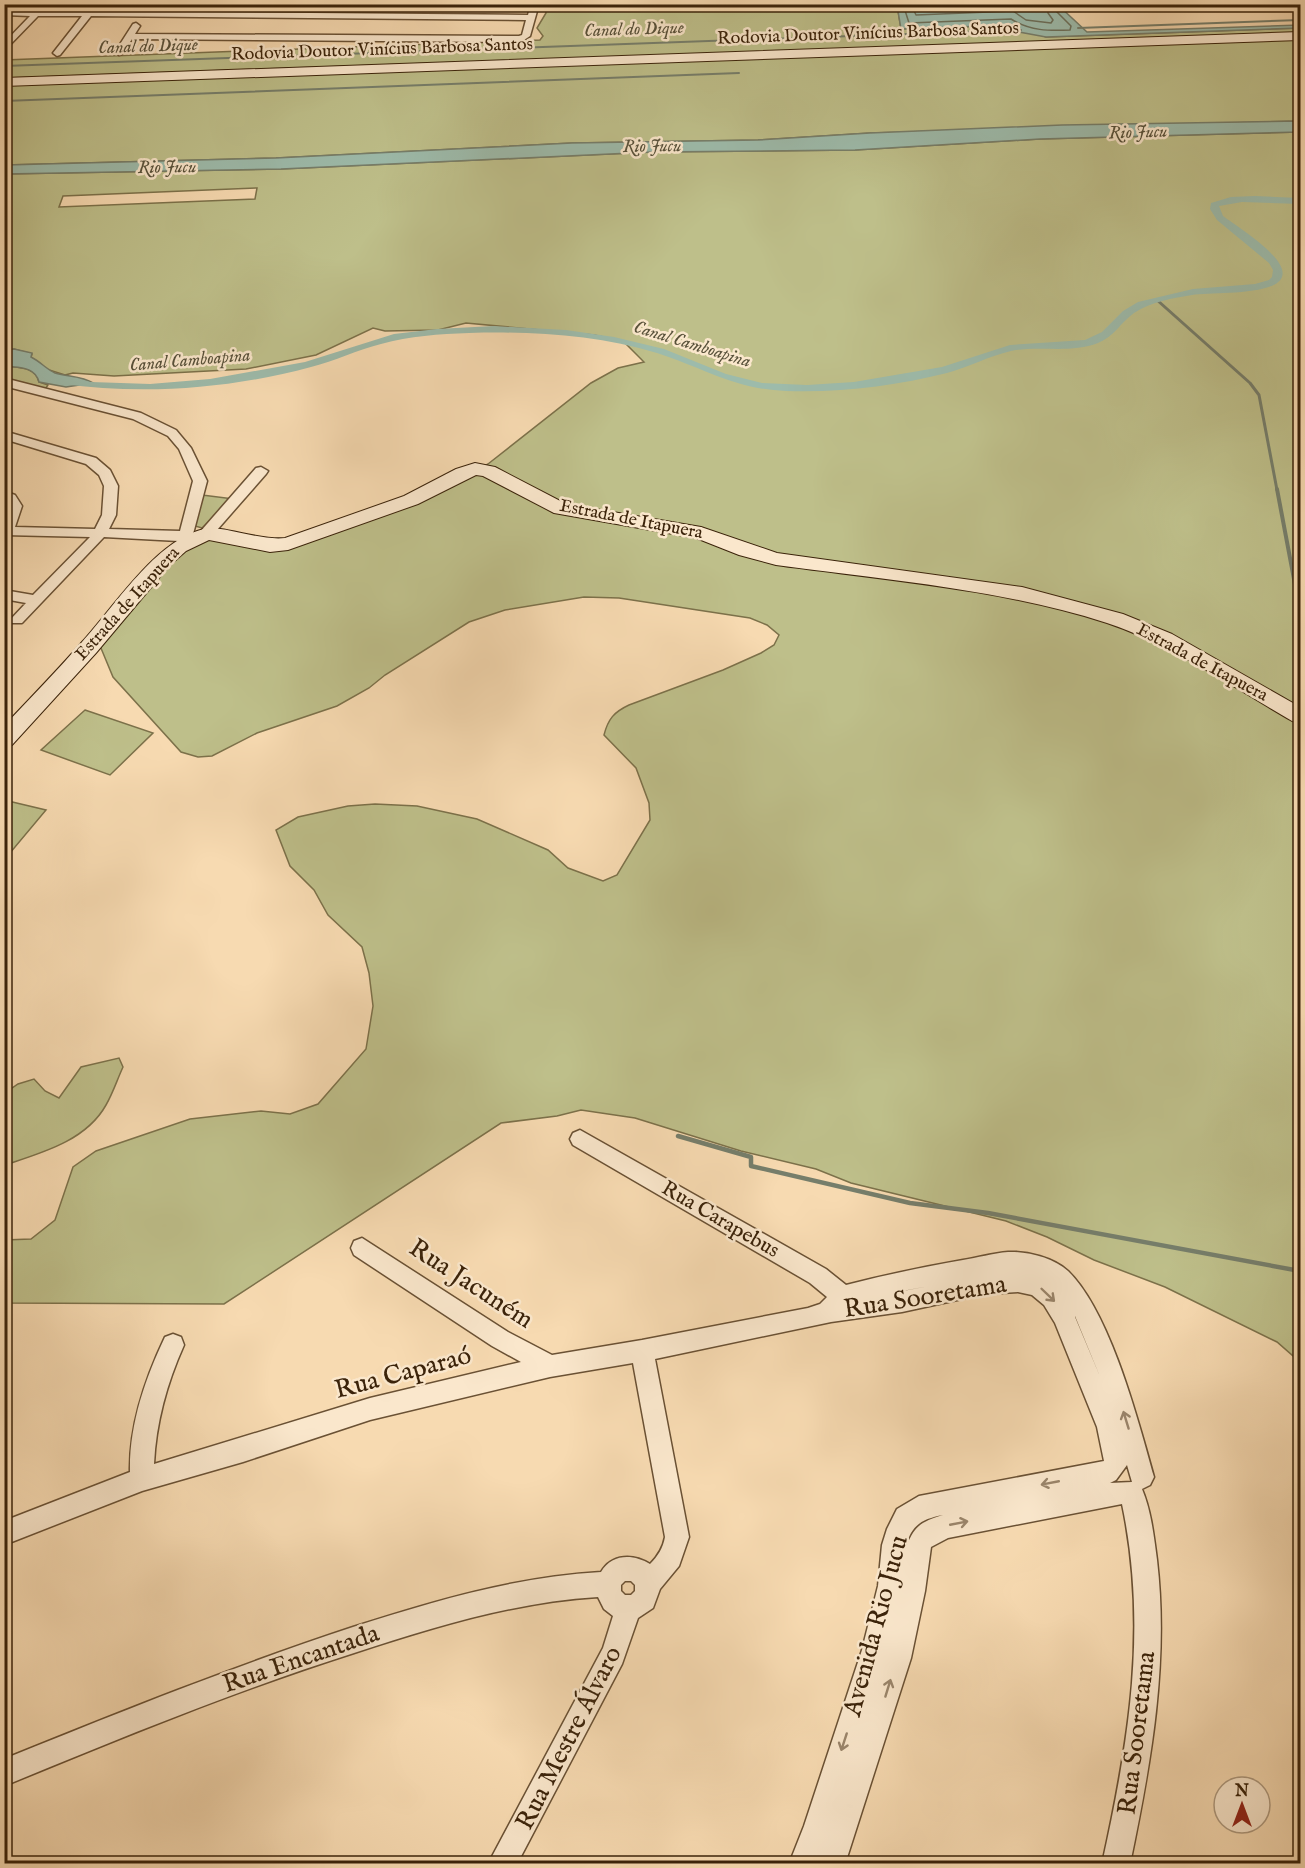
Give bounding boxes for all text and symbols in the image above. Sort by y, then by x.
water label: Canal do Dique [584,17,684,43]
street label: Rodovia Doutor Vinícius Barbosa Santos [717,17,1019,51]
street label: Rodovia Doutor Vinícius Barbosa Santos [231,33,533,67]
water label: Canal do Dique [98,34,198,60]
water label: Rio Jucu [1108,120,1168,146]
water label: Rio Jucu [622,135,682,159]
water label: Rio Jucu [137,156,197,180]
water label: Canal Camboapina [631,316,753,374]
water label: Canal Camboapina [129,344,251,378]
street label: Estrada de Itapuera [557,495,705,545]
street label: Estrada de Itapuera [71,542,185,666]
street label: Estrada de Itapuera [1132,619,1272,707]
street label: Rua Carapebus [656,1175,784,1265]
street label: Rua Jacuném [403,1232,539,1336]
street label: Rua Sooretama [841,1268,1009,1326]
one-way arrow [1040,1288,1055,1303]
street label: Rua Caparaó [331,1339,475,1407]
one-way arrow [1120,1411,1131,1430]
one-way arrow [1041,1478,1061,1489]
one-way arrow [949,1517,968,1528]
street label: Avenida Rio Jucu [836,1532,916,1721]
street label: Rua Encantada [218,1617,384,1701]
street label: Rua Mestre Álvaro [508,1640,630,1836]
street label: Rua Sooretama [1111,1649,1163,1817]
one-way arrow [883,1679,894,1698]
one-way arrow [838,1732,849,1751]
north arrow [1212,1775,1272,1835]
text: N [1234,1782,1249,1802]

